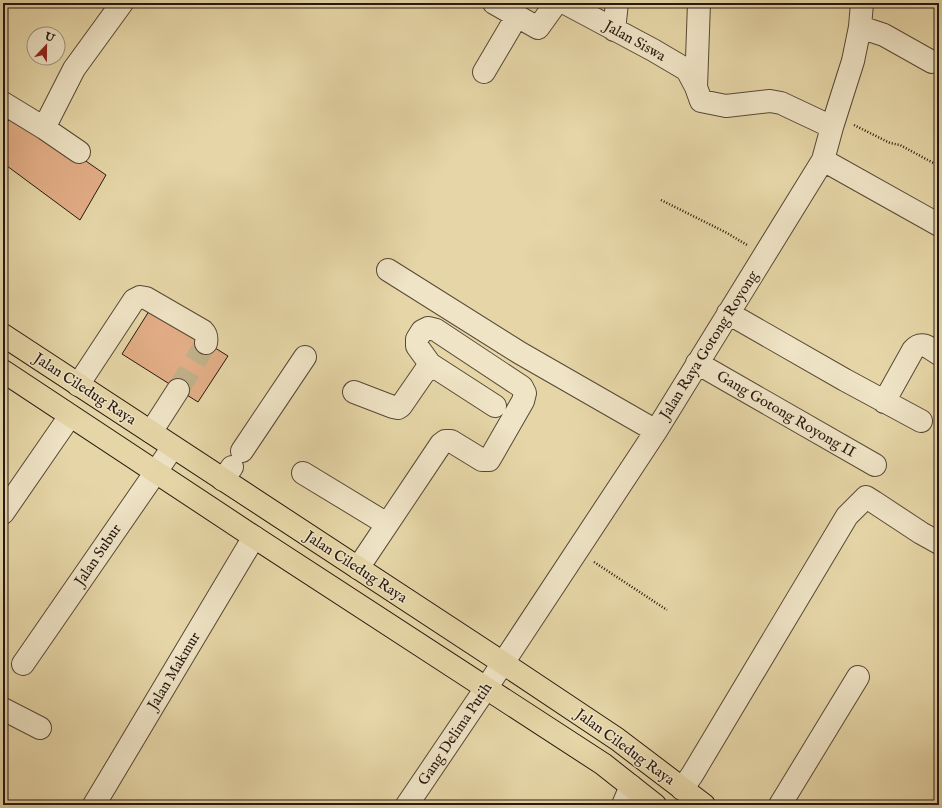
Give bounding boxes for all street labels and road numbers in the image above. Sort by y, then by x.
street label: Jalan Siswa [599,15,670,66]
street label: Jalan Raya Gotong Royong [654,266,763,425]
street label: Jalan Ciledug Raya [29,348,140,429]
street label: Gang Gotong Royong II [713,366,859,462]
street label: Jalan Subur [69,520,126,591]
street label: Jalan Ciledug Raya [300,526,411,607]
street label: Jalan Makmur [142,628,205,715]
street label: Gang Delima Putih [414,679,496,789]
street label: Jalan Ciledug Raya [570,703,679,790]

